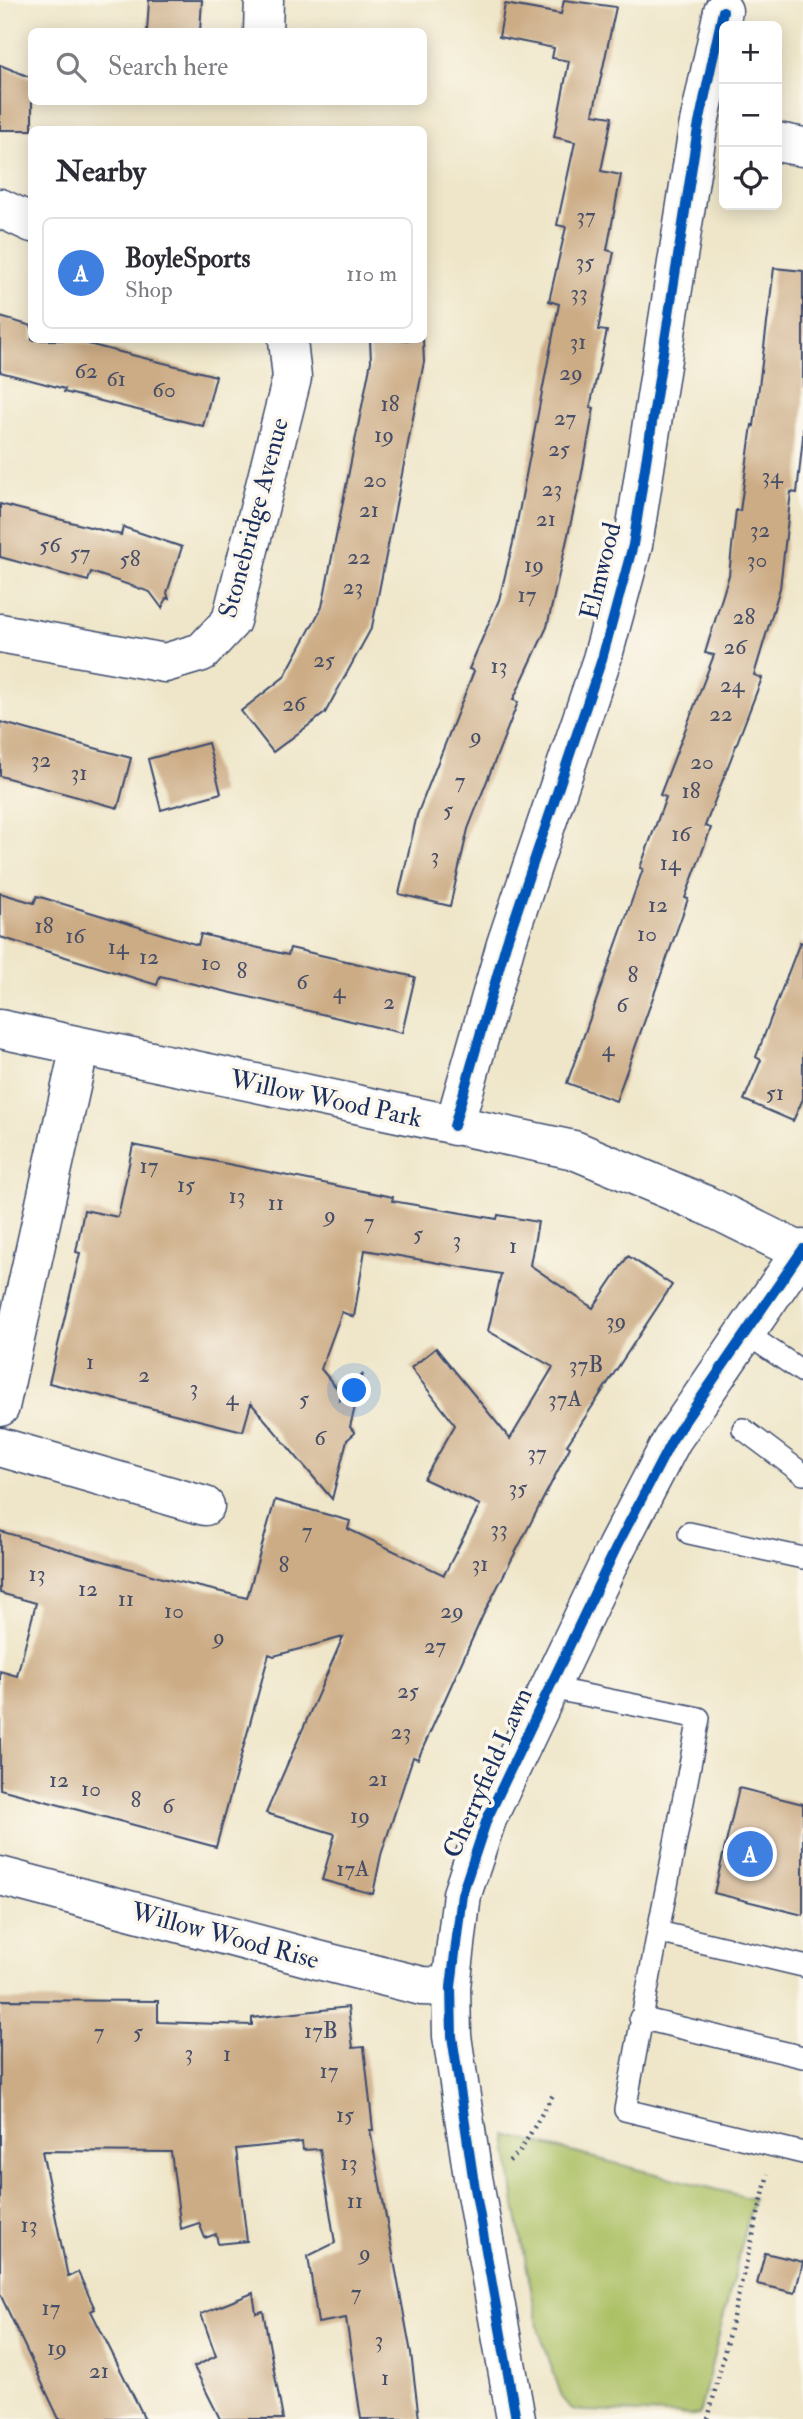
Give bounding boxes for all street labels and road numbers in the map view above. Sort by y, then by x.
street label: Stonebridge Avenue [212,414,296,622]
street label: Elmwood [574,519,629,623]
street label: Willow Wood Park [226,1063,425,1135]
street label: Cherryfield Lawn [436,1683,540,1863]
street label: Willow Wood Rise [127,1895,323,1976]

